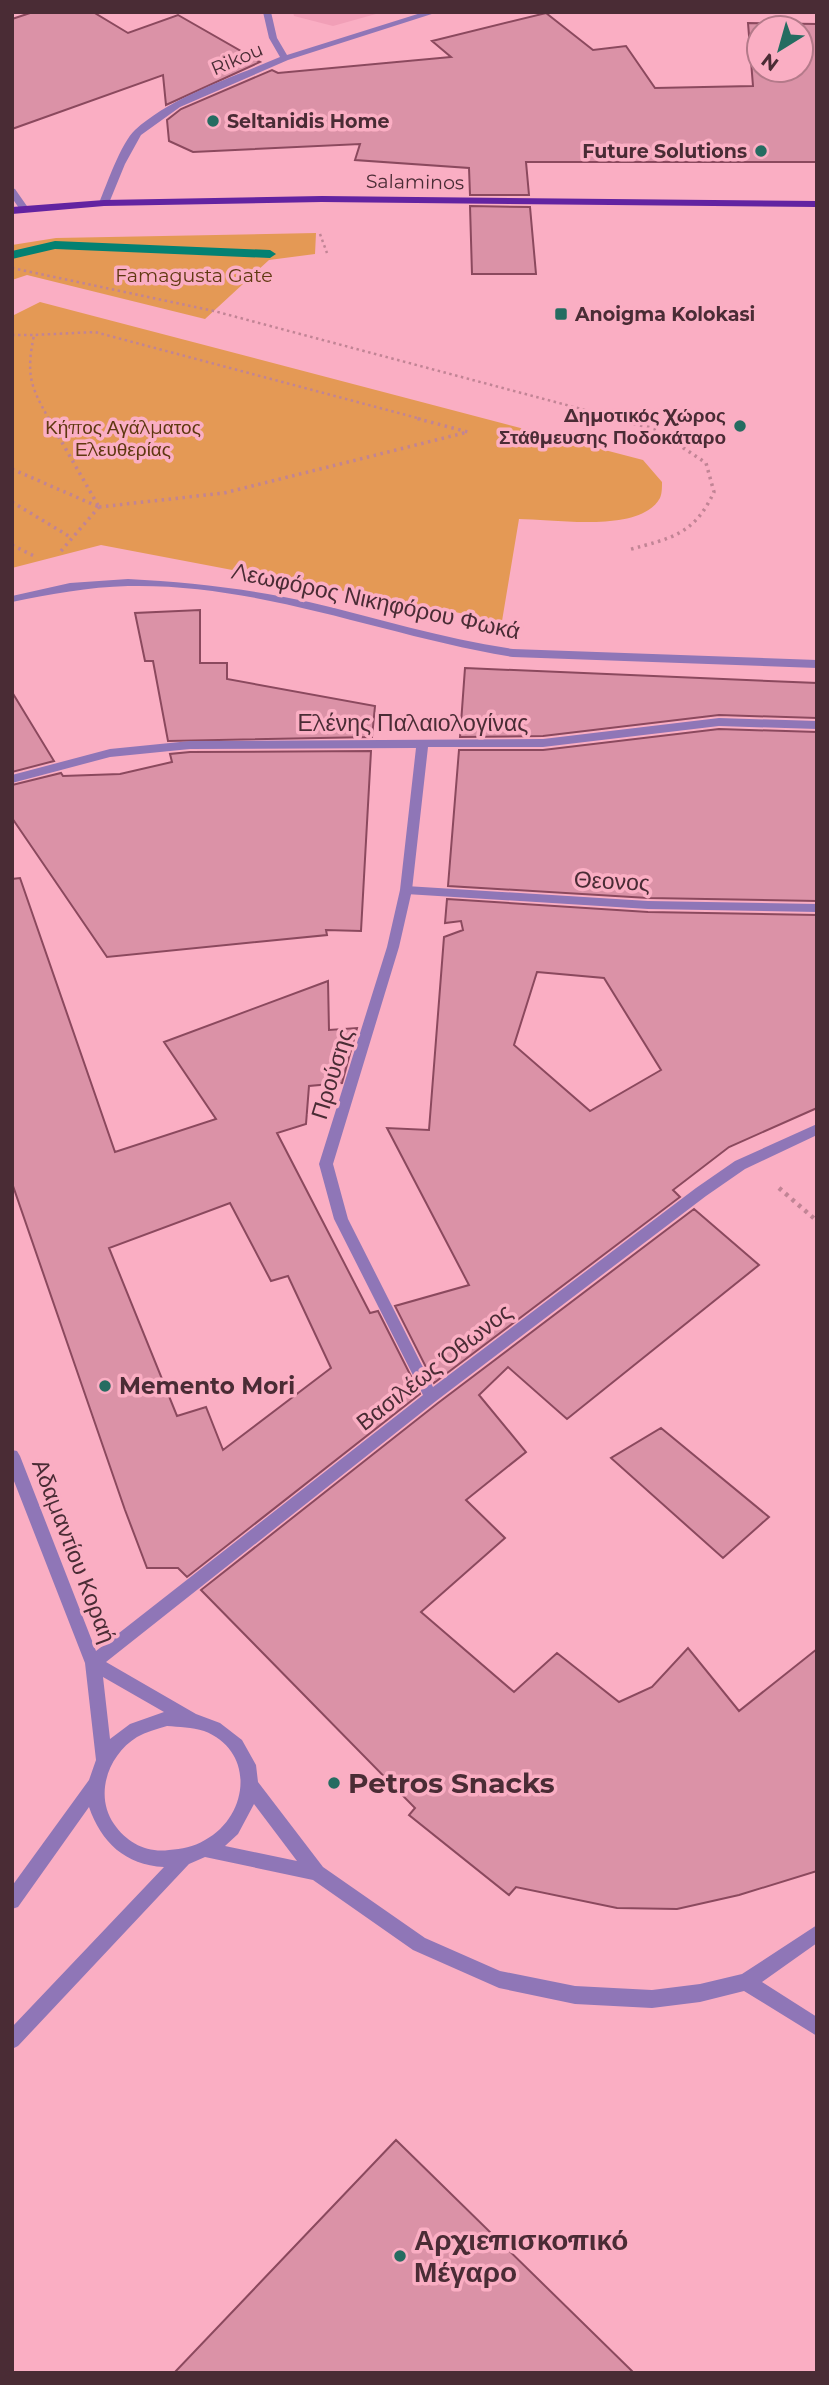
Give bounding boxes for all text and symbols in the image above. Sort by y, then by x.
north arrow [745,14,815,84]
street label: Rikou [207,38,267,80]
text: N [757,48,783,76]
place label: Seltanidis Home [227,110,389,133]
marker: Seltanidis Home [205,113,221,129]
place label: Future Solutions [582,140,747,163]
marker: Future Solutions [753,143,769,159]
street label: Salaminos [366,170,464,194]
park label: Famagusta Gate [115,264,273,287]
place label: Anoigma Kolokasi [574,303,755,326]
marker: Anoigma Kolokasi [553,306,569,322]
place label: Δημοτικός Χώρος Στάθμευσης Ποδοκάταρο [499,404,726,449]
park label: Κήπος Αγάλματος Ελευθερίας [45,416,201,461]
marker: Δημοτικός Χώρος Στάθμευσης Ποδοκάταρο [732,418,748,434]
street label: Λεωφόρος Νικηφόρου Φωκά [229,557,523,645]
street label: Ελένης Παλαιολογίνας [298,709,528,737]
street label: Θεονος [573,865,651,897]
street label: Προύσης [305,1025,359,1123]
street label: Βασιλέως Όθωνος [351,1298,517,1436]
place label: Memento Mori [119,1372,295,1400]
marker: Memento Mori [97,1378,113,1394]
street label: Αδαμαντίου Κοραή [26,1455,122,1647]
place label: Petros Snacks [348,1766,555,1800]
marker: Petros Snacks [326,1775,342,1791]
place label: Αρχιεπισκοπικό Μέγαρο [414,2223,628,2289]
marker: Αρχιεπισκοπικό Μέγαρο [392,2248,408,2264]

